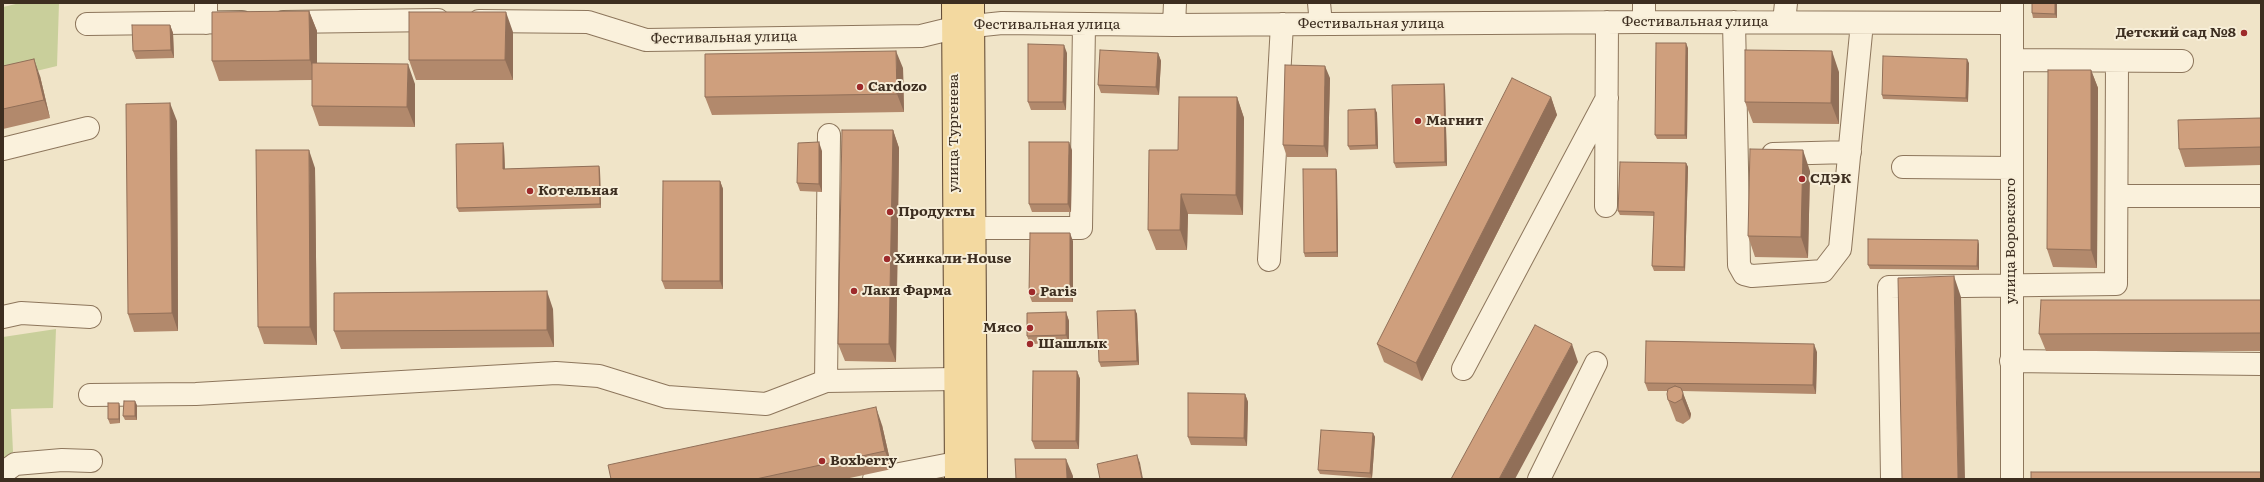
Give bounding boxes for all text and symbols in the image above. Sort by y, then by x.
street label: Фестивальная улица [1622,14,1768,30]
street label: Фестивальная улица [1298,16,1444,32]
street label: Фестивальная улица [974,17,1120,33]
place label: Детский сад №8 [2116,25,2236,41]
street label: Фестивальная улица [651,28,797,48]
marker: Детский сад №8 [2239,28,2249,38]
street label: улица Тургенева [946,74,962,192]
place label: Cardozo [868,79,927,95]
marker: Cardozo [855,82,865,92]
place label: Магнит [1426,113,1484,129]
marker: Магнит [1413,116,1423,126]
place label: СДЭК [1810,171,1851,187]
marker: СДЭК [1797,174,1807,184]
street label: улица Воровского [2003,178,2019,304]
place label: Котельная [538,183,618,199]
marker: Котельная [525,186,535,196]
place label: Продукты [898,204,975,220]
marker: Продукты [885,207,895,217]
place label: Хинкали-House [895,251,1011,267]
marker: Хинкали-House [882,254,892,264]
place label: Лаки Фарма [862,283,952,299]
place label: Paris [1040,284,1077,300]
marker: Лаки Фарма [849,286,859,296]
marker: Paris [1027,287,1037,297]
place label: Мясо [983,320,1022,336]
marker: Мясо [1025,323,1035,333]
place label: Шашлык [1038,336,1107,352]
marker: Шашлык [1025,339,1035,349]
place label: Boxberry [830,453,897,469]
marker: Boxberry [817,456,827,466]

